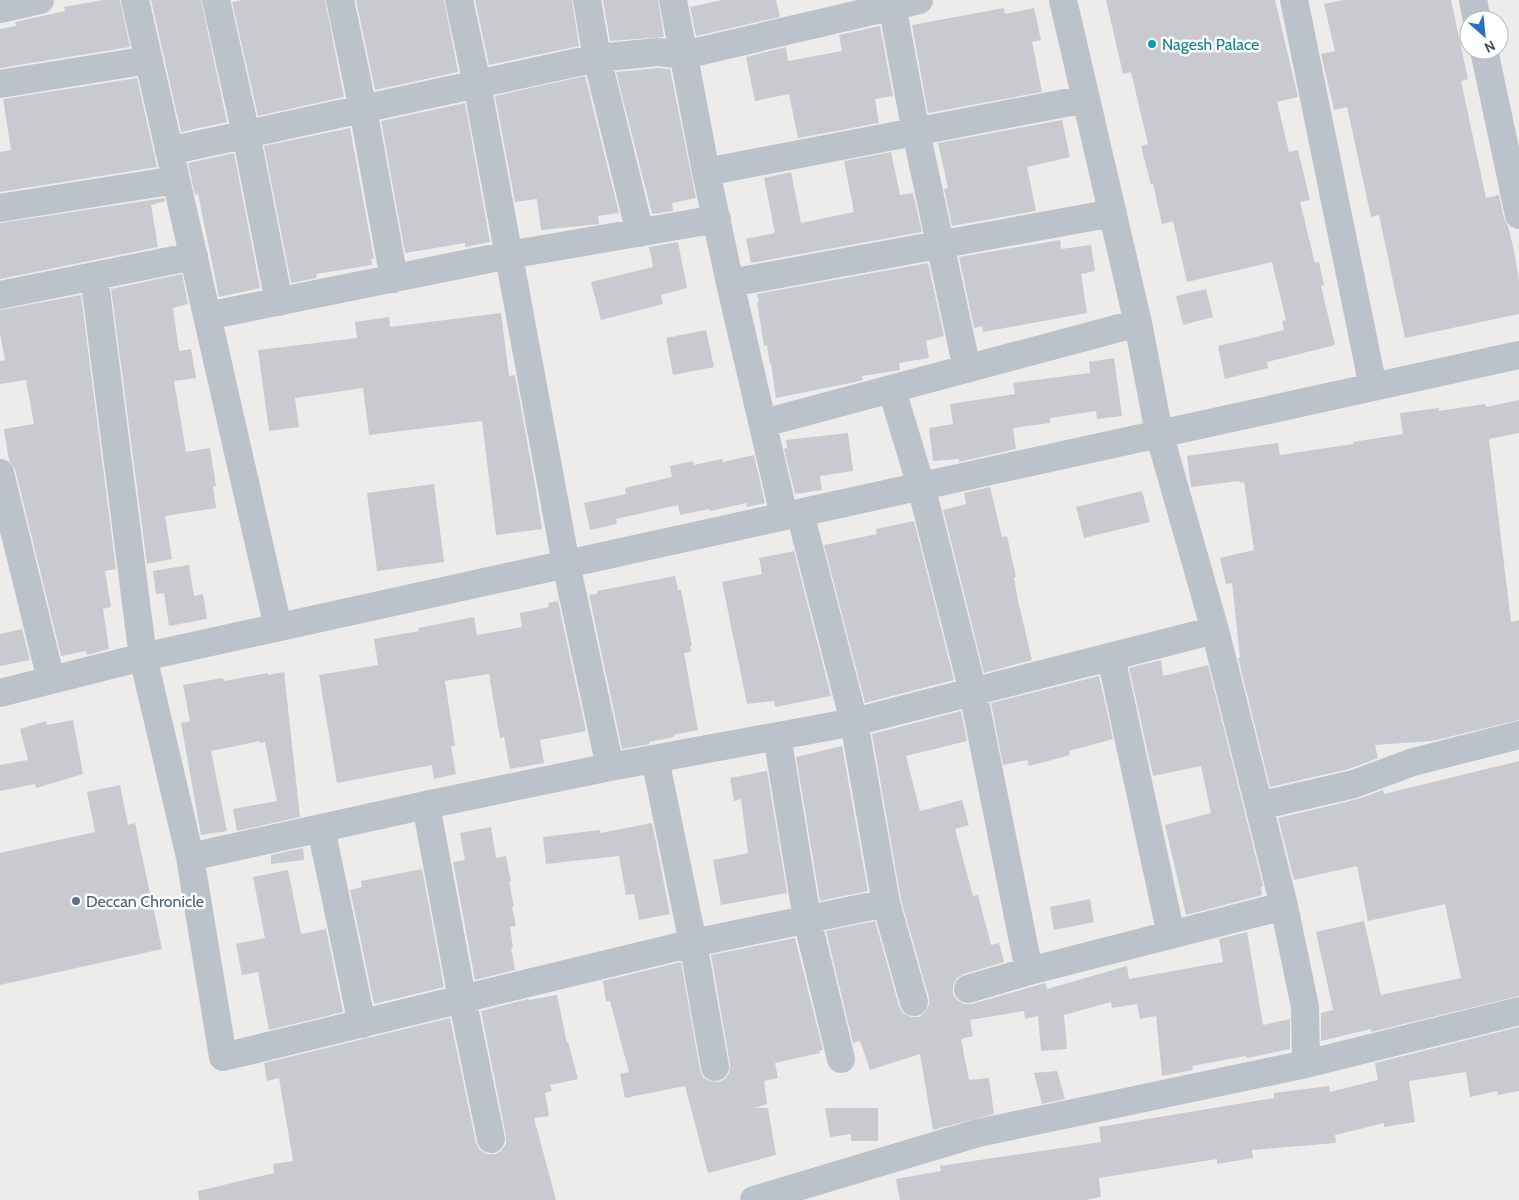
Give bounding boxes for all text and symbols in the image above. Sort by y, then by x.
north arrow [1459,10,1509,60]
place label: Nagesh Palace [1162,35,1259,54]
text: N [1481,36,1498,57]
marker: Nagesh Palace [1146,38,1158,50]
place label: Deccan Chronicle [86,892,204,911]
marker: Deccan Chronicle [70,895,82,907]

